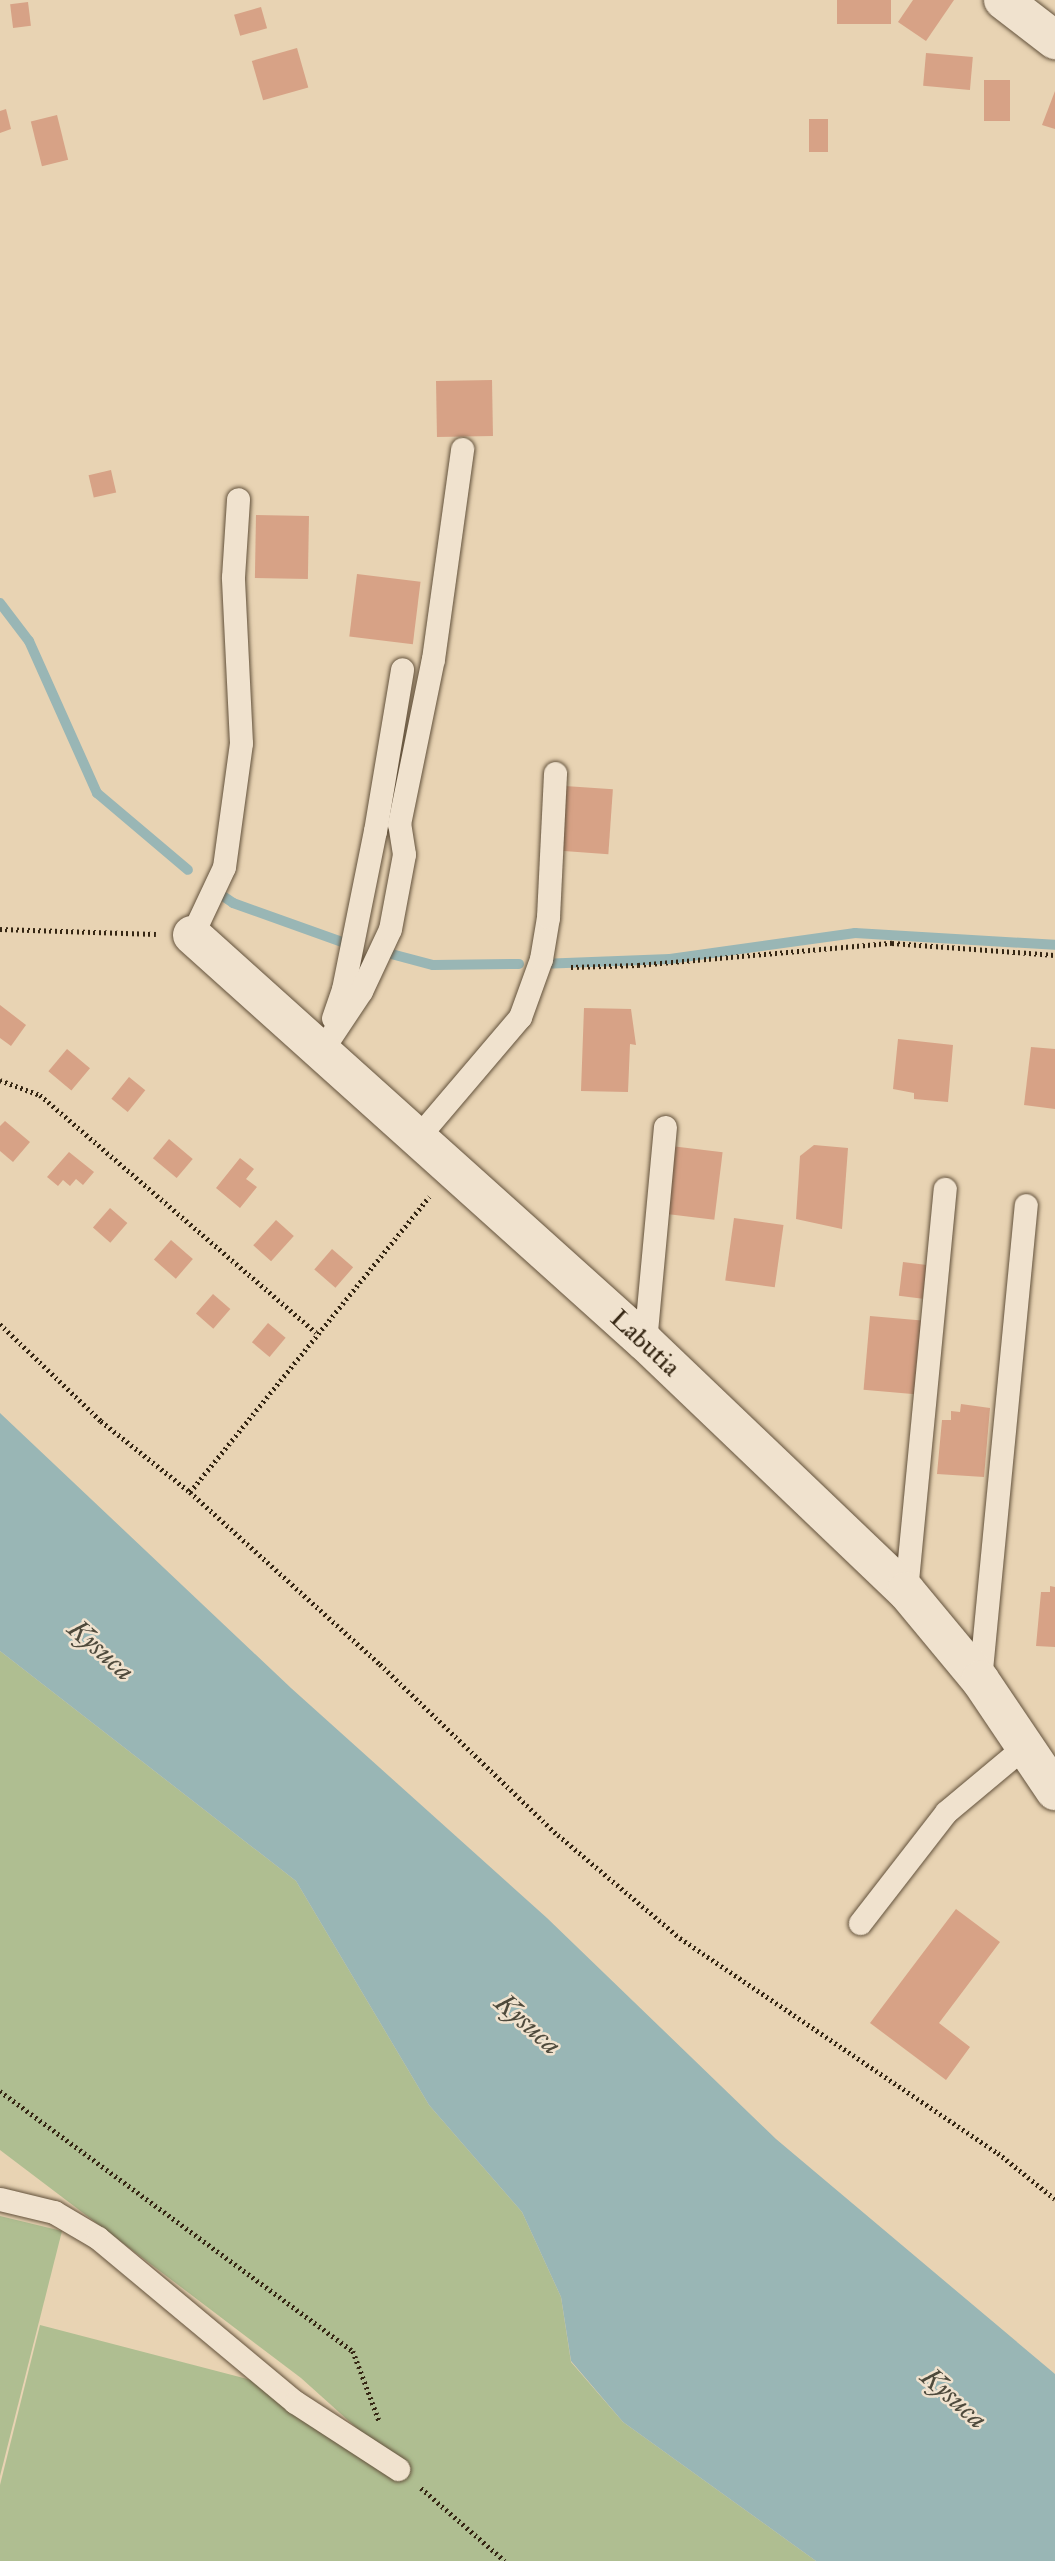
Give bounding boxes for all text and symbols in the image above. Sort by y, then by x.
street label: Labutia [604,1303,686,1383]
water label: Kysuca [61,1612,141,1688]
water label: Kysuca [488,1986,568,2062]
water label: Kysuca [914,2360,994,2436]

